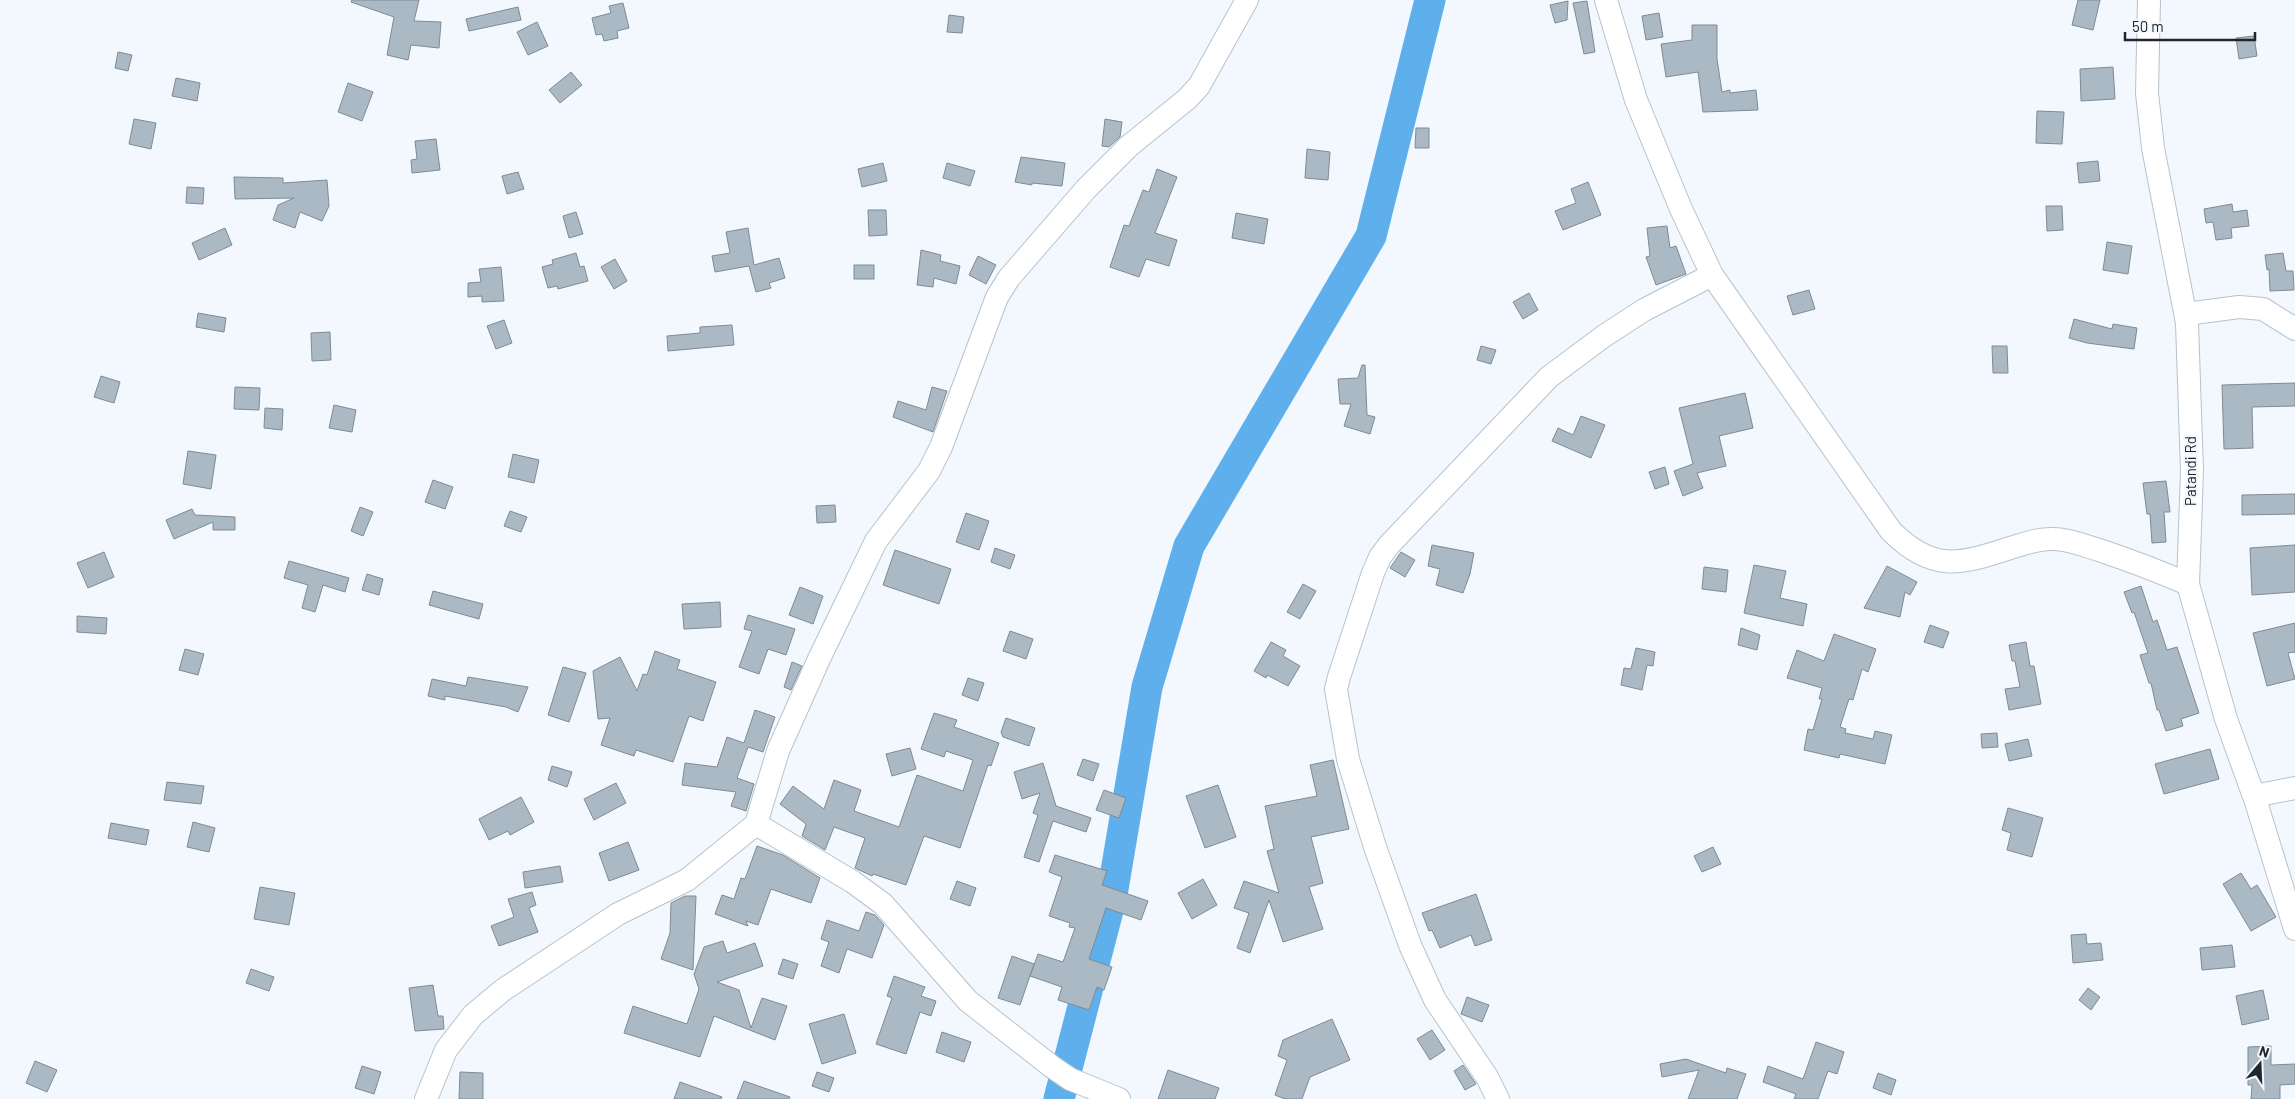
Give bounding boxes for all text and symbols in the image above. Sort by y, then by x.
scale bar [2125,10,2255,42]
text: 50 m [2132,17,2164,35]
street label: Patandi Rd [2181,436,2199,506]
north arrow [2235,1039,2285,1089]
text: N [2257,1042,2272,1061]

